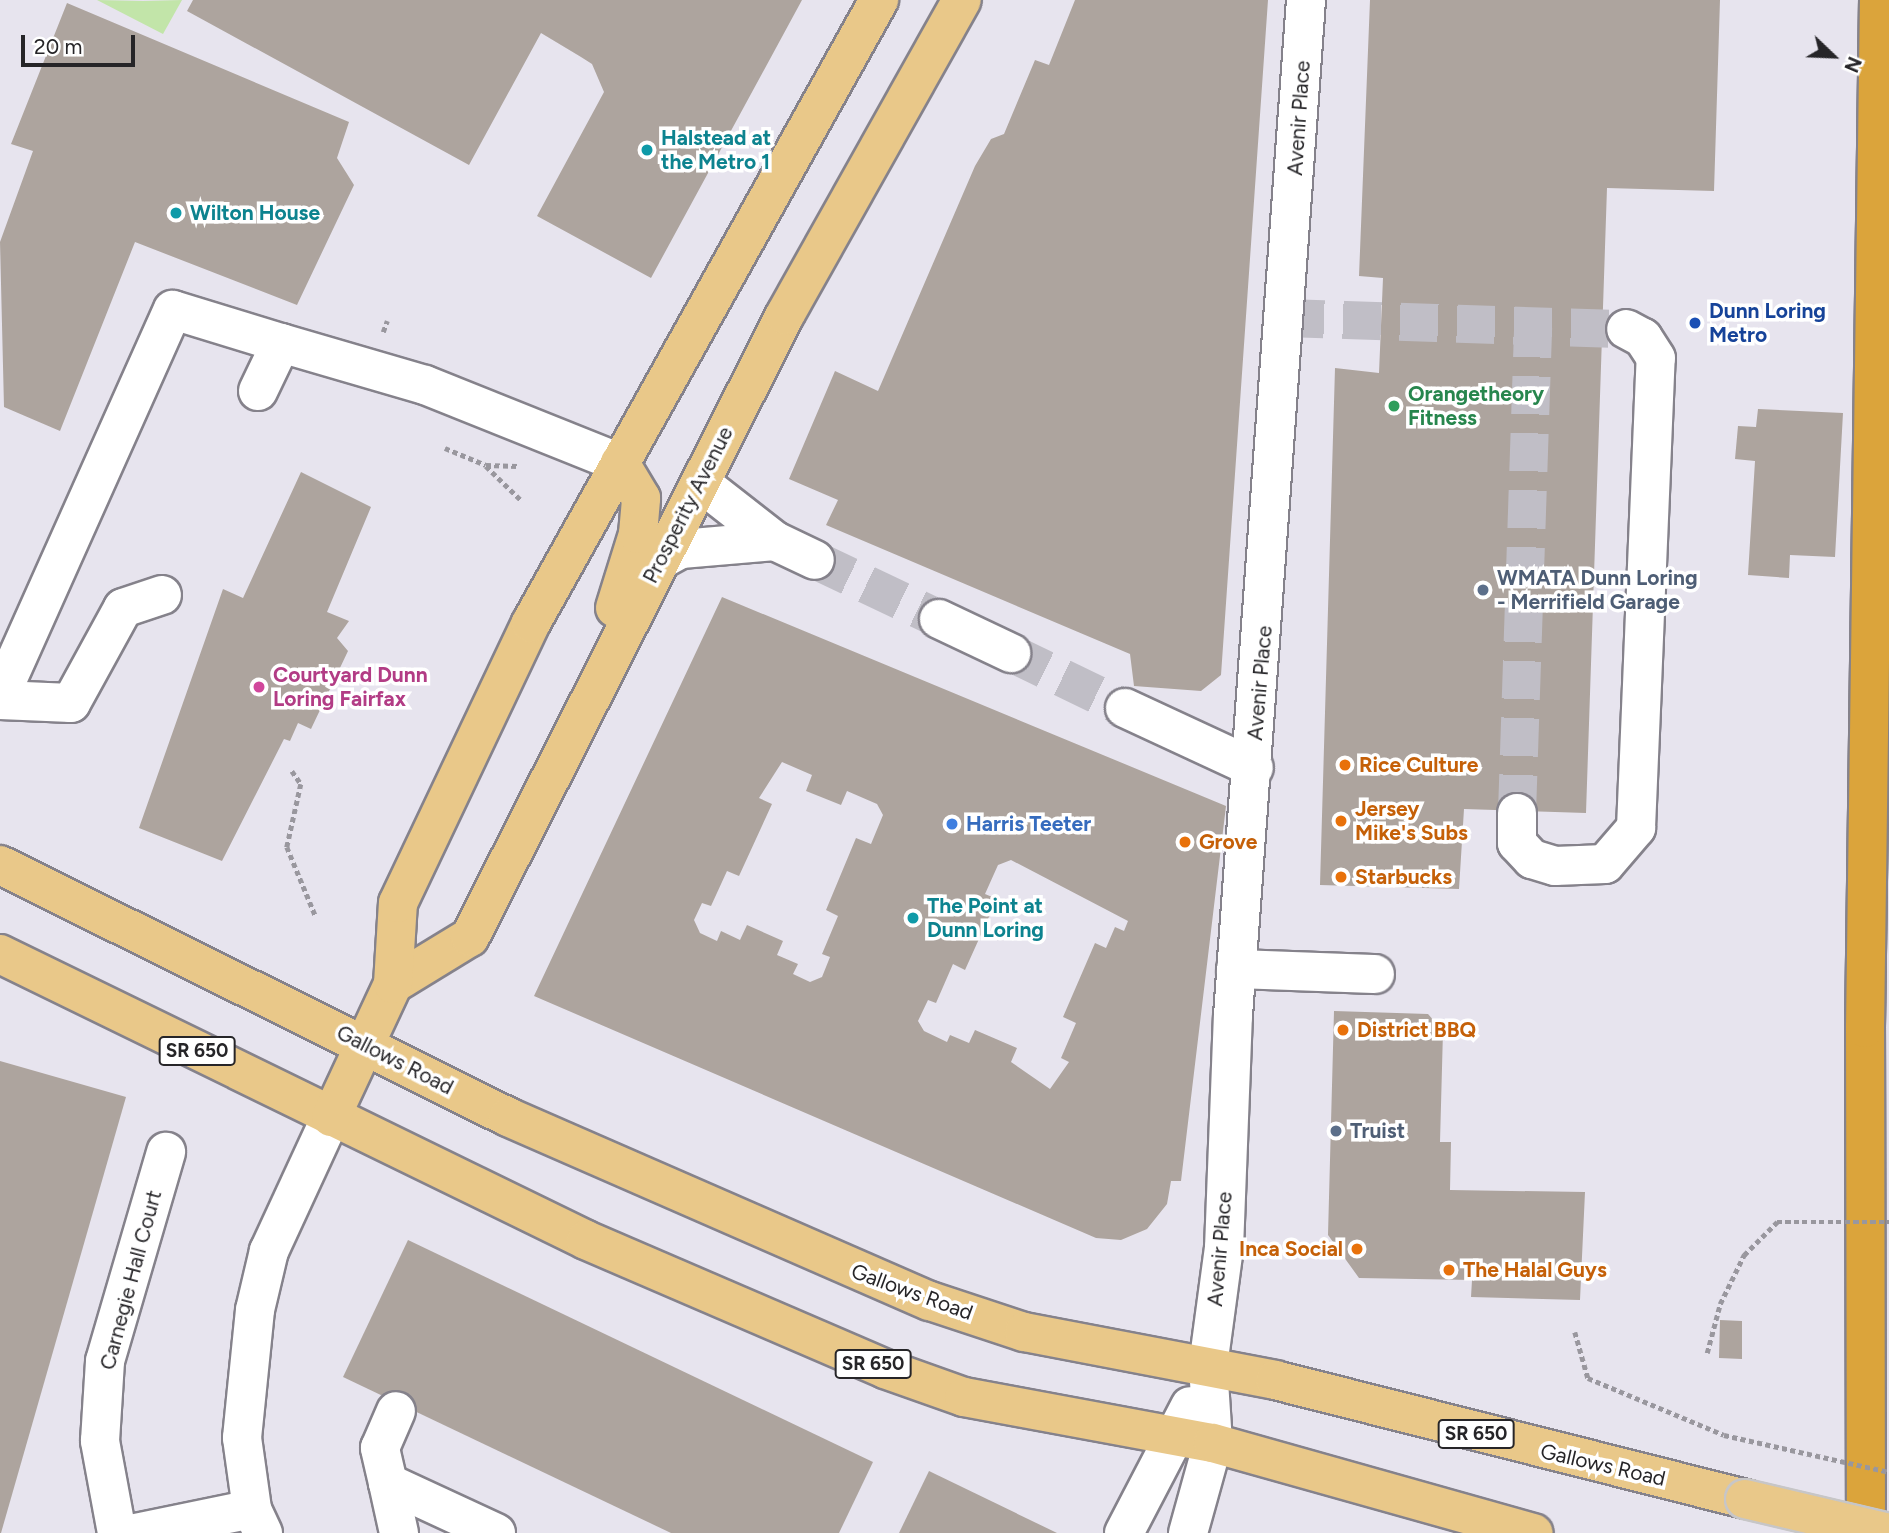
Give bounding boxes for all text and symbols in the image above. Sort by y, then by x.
scale bar [24,21,138,65]
north arrow [1798,21,1868,91]
text: 20 m [34,34,82,59]
text: N [1839,53,1866,76]
street label: Avenir Place [1282,60,1316,176]
place label: Halstead at the Metro 1 [661,125,771,175]
marker: Halstead at the Metro 1 [639,142,655,158]
place label: Wilton House [190,200,320,226]
marker: Wilton House [168,205,184,221]
place label: Dunn Loring Metro [1709,298,1826,348]
marker: Dunn Loring Metro [1687,315,1703,331]
place label: Orangetheory Fitness [1408,381,1544,431]
marker: Orangetheory Fitness [1386,398,1402,414]
street label: Prosperity Avenue [638,423,738,587]
place label: WMATA Dunn Loring - Merrifield Garage [1497,565,1698,615]
marker: WMATA Dunn Loring - Merrifield Garage [1475,582,1491,598]
street label: Avenir Place [1242,624,1278,742]
place label: Courtyard Dunn Loring Fairfax [273,662,428,712]
marker: Courtyard Dunn Loring Fairfax [251,679,267,695]
place label: Rice Culture [1359,752,1478,778]
marker: Rice Culture [1337,757,1353,773]
place label: Jersey Mike's Subs [1355,796,1468,846]
place label: Harris Teeter [966,811,1091,837]
marker: Jersey Mike's Subs [1333,813,1349,829]
marker: Harris Teeter [944,816,960,832]
place label: Grove [1199,829,1257,855]
marker: Grove [1177,834,1193,850]
place label: Starbucks [1355,864,1452,890]
marker: Starbucks [1333,869,1349,885]
place label: The Point at Dunn Loring [927,893,1044,943]
marker: The Point at Dunn Loring [905,910,921,926]
place label: District BBQ [1357,1017,1476,1043]
street label: Gallows Road [332,1020,458,1100]
marker: District BBQ [1335,1022,1351,1038]
road number: SR 650 [158,1036,235,1066]
place label: Truist [1350,1118,1405,1144]
marker: Truist [1328,1123,1344,1139]
street label: Carnegie Hall Court [95,1187,167,1373]
street label: Avenir Place [1202,1190,1238,1308]
place label: Inca Social [1239,1236,1343,1262]
marker: Inca Social [1349,1241,1365,1257]
place label: The Halal Guys [1463,1257,1607,1283]
street label: Gallows Road [848,1258,976,1326]
marker: The Halal Guys [1441,1262,1457,1278]
road number: SR 650 [834,1348,912,1380]
road number: SR 650 [1438,1418,1514,1450]
street label: Gallows Road [1538,1438,1668,1492]

